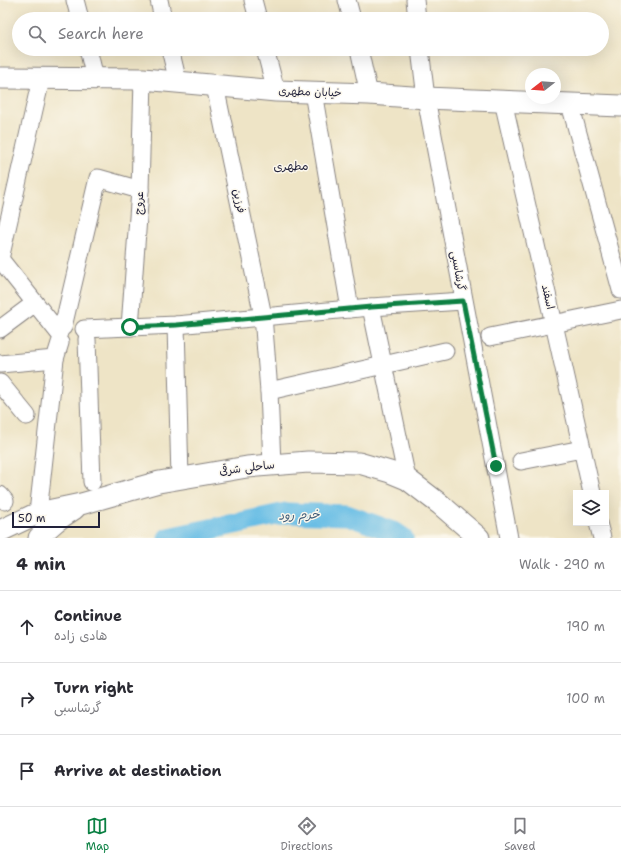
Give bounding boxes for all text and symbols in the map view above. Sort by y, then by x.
search box [12,12,609,56]
icon: search [26,23,48,45]
text: Search here [58,24,144,44]
north arrow [525,68,561,104]
street label: خیابان مطهری [278,83,342,101]
district label: مطهری [273,158,309,174]
street label: فرزین [229,187,249,215]
street label: عروج [131,191,147,215]
street label: گرشاسبی [447,250,469,292]
street label: اسفند [538,283,558,311]
route start [121,318,139,336]
street label: ساحلی شرقی [219,457,275,479]
route end [487,457,505,475]
map controls [573,490,609,526]
button: layers [573,490,609,526]
water label: خرم رود [278,506,321,526]
scale bar [12,510,100,529]
text: 50 m [18,511,46,526]
text: 4 min [16,553,66,575]
text: Walk · 290 m [519,556,605,573]
text: Continue [54,606,122,626]
icon: ahead [16,616,38,638]
text: 190 m [566,618,605,635]
text: هادی زاده [54,627,107,644]
text: Turn right [54,678,134,698]
icon: right [16,688,38,710]
text: 100 m [566,690,605,707]
text: گرشاسبی [54,699,102,716]
icon: arrive [16,760,38,782]
text: Arrive at destination [54,761,222,781]
tab: Map [86,815,109,854]
tab: Directions [280,815,333,854]
tab: Saved [504,815,535,854]

